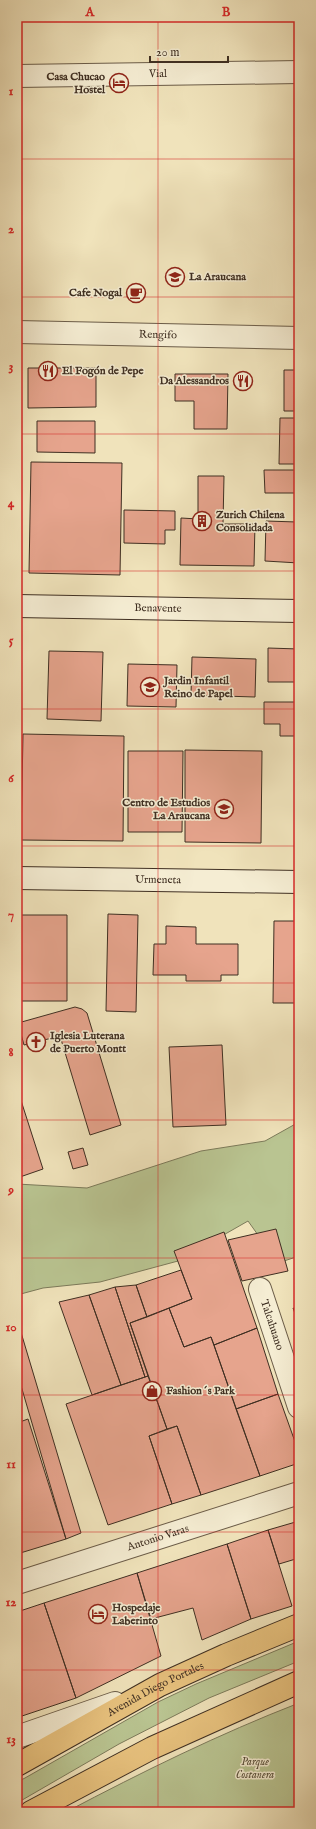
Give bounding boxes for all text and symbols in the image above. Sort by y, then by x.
text: A [85,4,96,21]
text: B [222,4,231,21]
scale bar [150,38,228,64]
text: 20 m [156,45,179,60]
street label: Vial [148,67,167,81]
place label: Casa Chucao Hostel [47,70,106,97]
hotel icon: Casa Chucao Hostel [108,72,130,94]
text: 1 [9,83,14,100]
text: 2 [8,221,14,238]
school or university icon: La Araucana [164,266,186,288]
place label: La Araucana [188,270,246,284]
cafe icon: Cafe Nogal [125,282,147,304]
place label: Cafe Nogal [69,286,123,300]
street label: Rengifo [139,328,177,342]
text: 3 [9,358,14,375]
restaurant icon: El Fogón de Pepe [37,360,59,382]
place label: El Fogón de Pepe [62,364,144,378]
restaurant icon: Da Alessandros [232,370,254,392]
place label: Da Alessandros [160,374,229,388]
text: 4 [8,495,15,512]
place label: Zurich Chilena Consolidada [216,508,285,535]
building icon: Zurich Chilena Consolidada [191,510,213,532]
street label: Benavente [134,601,182,616]
text: 5 [9,632,14,649]
place label: Jardin Infantil Reino de Papel [162,674,234,701]
school or university icon: Jardin Infantil Reino de Papel [139,676,161,698]
text: 6 [8,770,14,787]
place label: Centro de Estudios La Araucana [122,796,210,823]
school or university icon: Centro de Estudios La Araucana [213,798,235,820]
street label: Urmeneta [135,873,181,887]
text: 7 [8,907,14,924]
place label: Iglesia Luterana de Puerto Montt [50,1029,126,1056]
church icon: Iglesia Luterana de Puerto Montt [25,1031,47,1053]
text: 8 [8,1044,14,1061]
text: 9 [7,1182,14,1199]
street label: Talcahuano [257,1298,287,1352]
text: 10 [5,1319,17,1336]
shop icon: Fashion´s Park [141,1380,163,1402]
place label: Fashion´s Park [166,1384,236,1398]
text: 11 [6,1456,16,1473]
street label: Antonio Varas [124,1522,191,1555]
text: 12 [6,1594,16,1611]
place label: Hospedaje Laberinto [111,1601,160,1628]
hotel icon: Hospedaje Laberinto [87,1603,109,1625]
street label: Avenida Diego Portales [104,1659,206,1720]
text: 13 [6,1731,16,1748]
park label: Parque Costanera [236,1755,274,1782]

